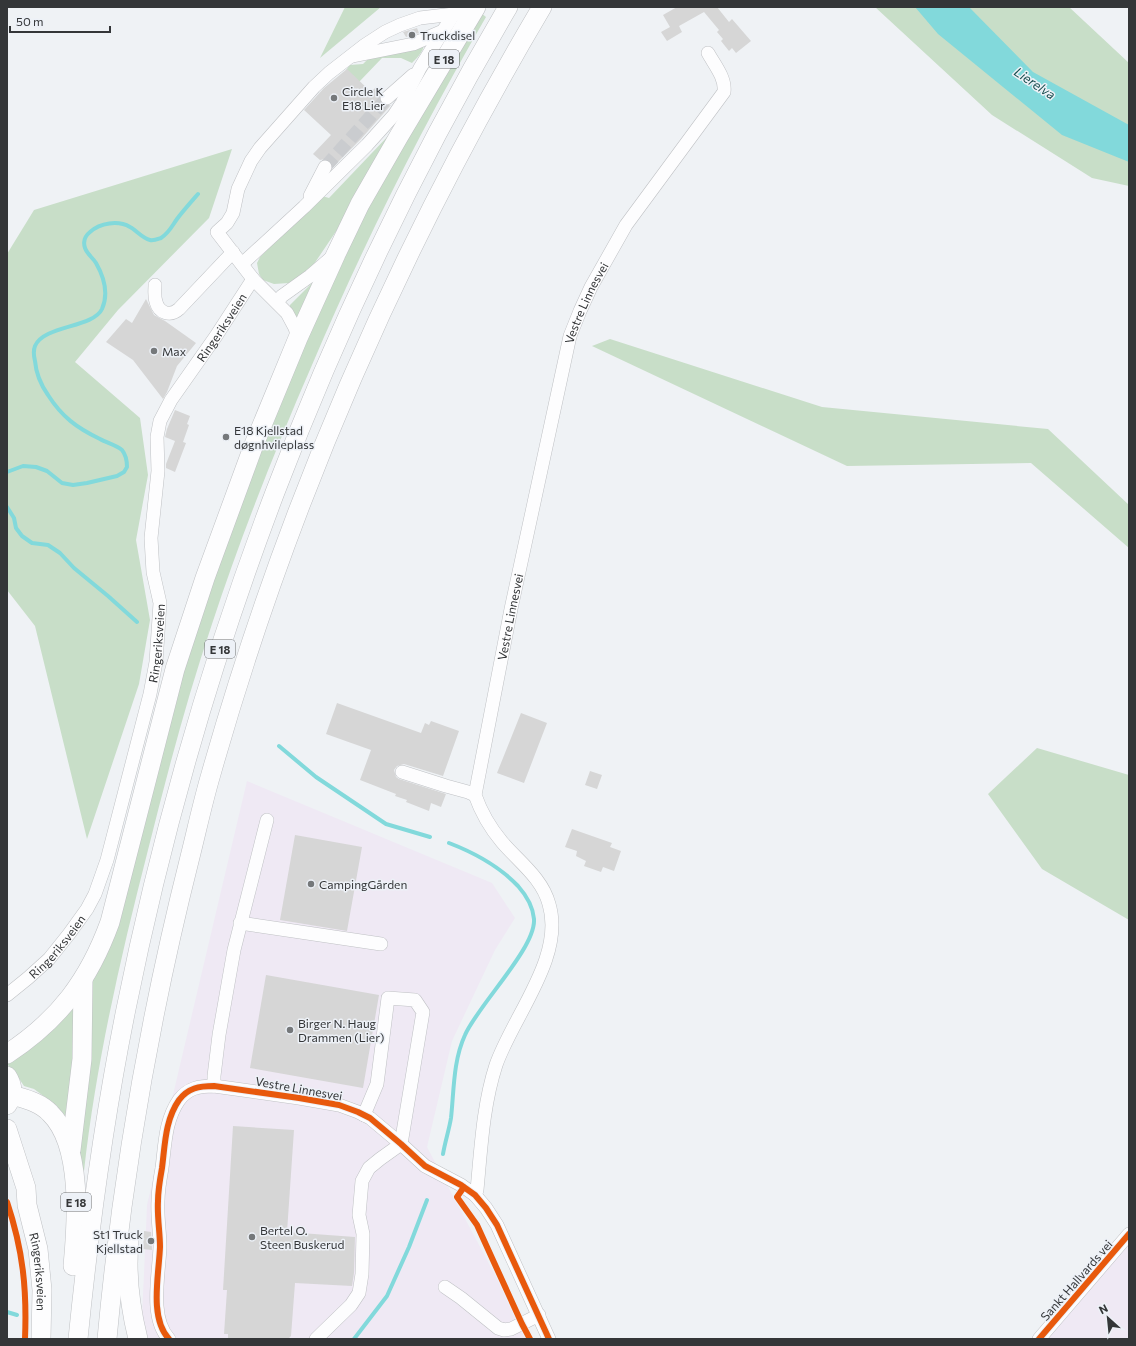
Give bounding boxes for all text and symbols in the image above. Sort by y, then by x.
scale bar [10,8,110,34]
text: 50 m [16,14,44,28]
place label: Truckdisel [420,28,475,42]
marker: Truckdisel [407,30,417,40]
road number: E 18 [429,50,459,68]
water label: Lierelva [1011,63,1059,103]
place label: Circle K E18 Lier [342,84,385,112]
marker: Circle K E18 Lier [329,93,339,103]
street label: Vestre Linnesvei [562,260,611,345]
street label: Ringeriksveien [193,290,249,364]
place label: Max [162,344,187,358]
marker: Max [149,346,159,356]
place label: E18 Kjellstad døgnhvileplass [234,423,314,451]
marker: E18 Kjellstad døgnhvileplass [221,432,231,442]
street label: Vestre Linnesvei [494,572,525,661]
street label: Ringeriksveien [145,603,167,684]
road number: E 18 [205,640,235,658]
place label: CampingGården [319,877,407,891]
marker: CampingGården [306,879,316,889]
street label: Ringeriksveien [26,912,88,981]
place label: Birger N. Haug Drammen (Lier) [298,1016,385,1044]
marker: Birger N. Haug Drammen (Lier) [285,1025,295,1035]
street label: Vestre Linnesvei [254,1073,344,1103]
road number: E 18 [61,1193,91,1211]
place label: Bertel O. Steen Buskerud [260,1223,345,1251]
place label: St1 Truck Kjellstad [93,1227,143,1255]
street label: Ringeriksveien [27,1231,49,1311]
marker: Bertel O. Steen Buskerud [247,1232,257,1242]
marker: St1 Truck Kjellstad [146,1236,156,1246]
street label: Sankt Hallvards vei [1037,1237,1115,1323]
north arrow [1088,1298,1128,1338]
text: N [1097,1301,1110,1316]

